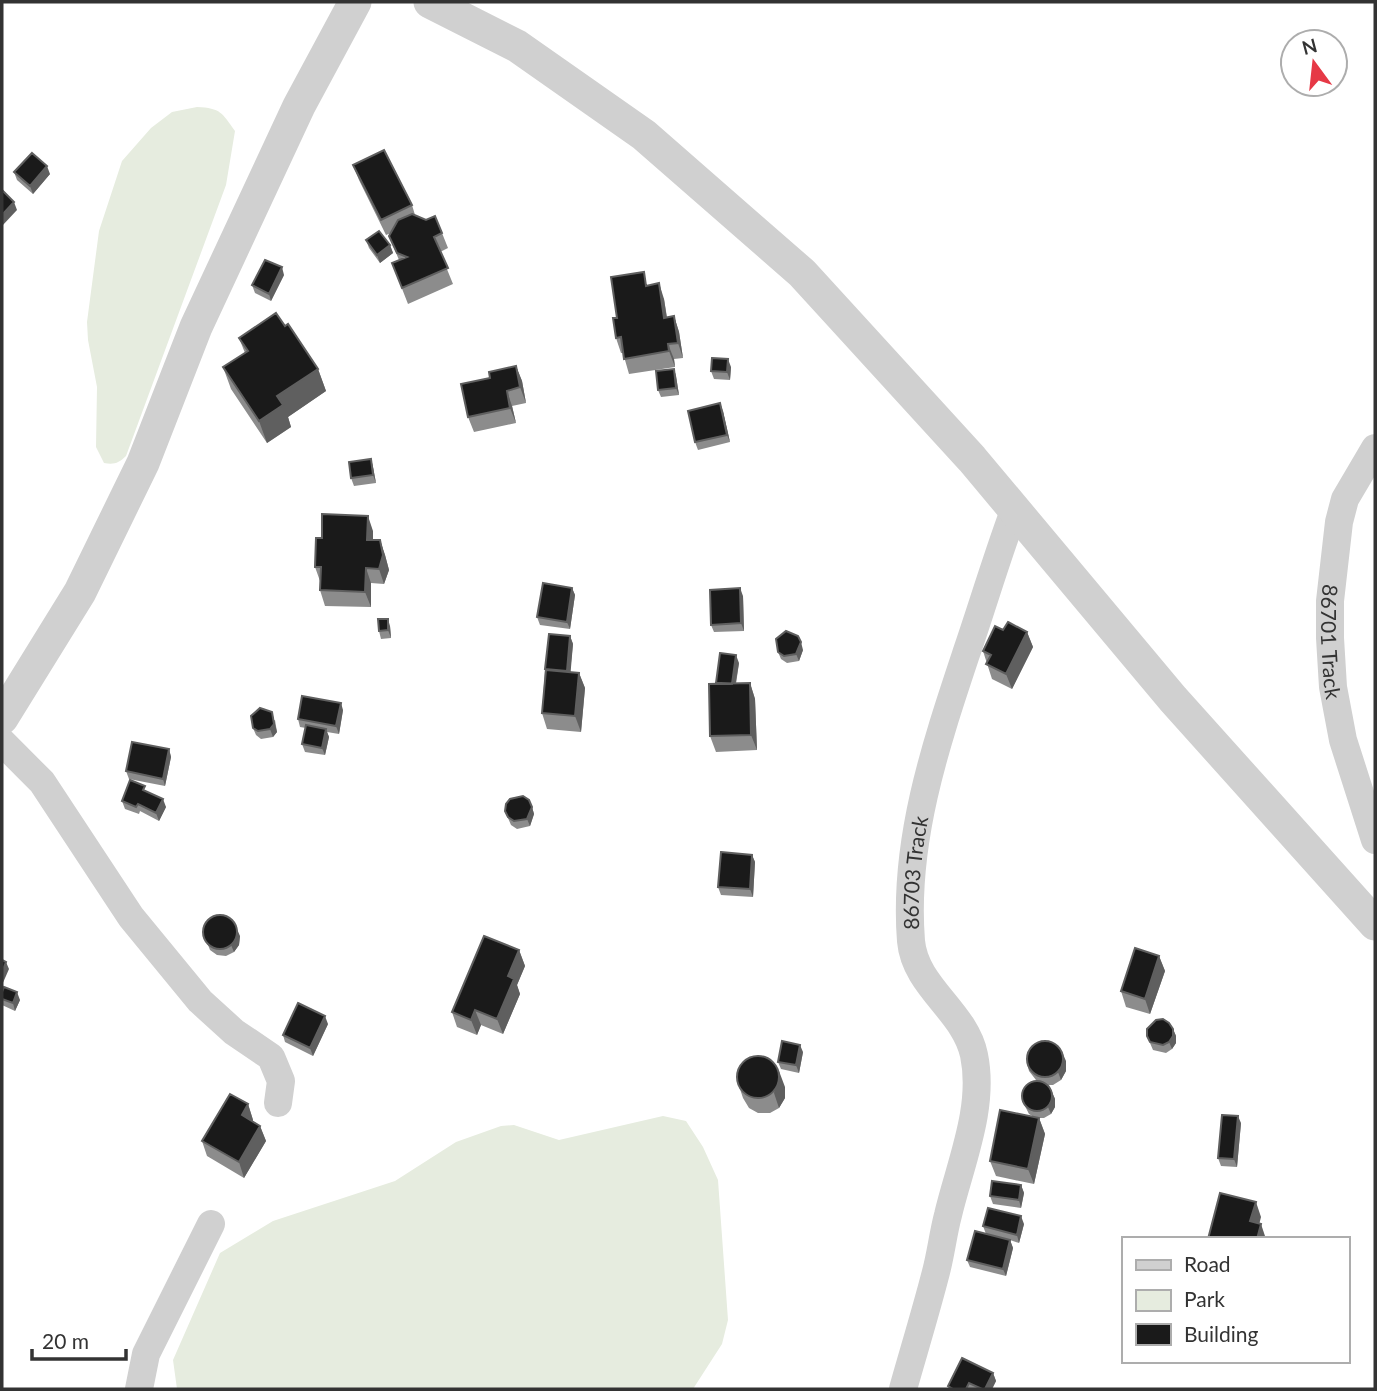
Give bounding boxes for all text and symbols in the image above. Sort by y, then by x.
north arrow [1279,28,1349,98]
text: N [1299,33,1320,59]
street label: 86701 Track [1317,583,1348,701]
street label: 86703 Track [897,813,932,930]
legend [1122,1237,1349,1363]
text: Road [1184,1251,1231,1276]
text: Park [1184,1286,1225,1311]
scale bar [32,1318,126,1362]
text: Building [1184,1321,1259,1346]
text: 20 m [42,1328,89,1353]

